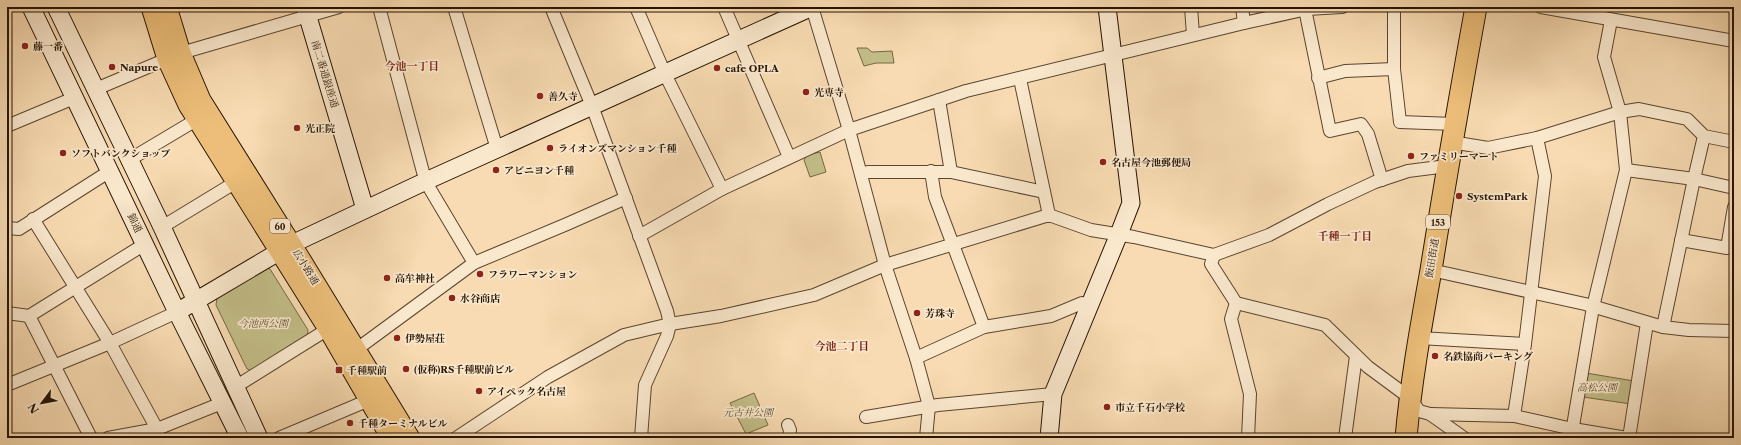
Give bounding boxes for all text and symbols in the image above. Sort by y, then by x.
street label: 南二番通銀座通 [309,39,341,109]
place label: 藤一番 [33,40,63,53]
marker: 藤一番 [20,41,30,51]
district label: 今池一丁目 [385,59,440,73]
place label: Napure [120,61,158,74]
marker: Napure [107,62,117,72]
place label: cafe OPLA [725,62,779,75]
marker: cafe OPLA [712,63,722,73]
place label: 光専寺 [814,86,844,99]
marker: 光専寺 [801,87,811,97]
place label: 善久寺 [548,90,578,103]
marker: 善久寺 [535,91,545,101]
place label: 光正院 [305,122,335,135]
marker: 光正院 [292,123,302,133]
place label: ライオンズマンション千種 [558,142,676,155]
marker: ライオンズマンション千種 [545,143,555,153]
place label: ソフトバンクショップ [71,147,170,160]
marker: ソフトバンクショップ [58,148,68,158]
place label: ファミリーマート [1419,150,1499,163]
marker: ファミリーマート [1406,151,1416,161]
place label: 名古屋今池郵便局 [1111,156,1191,169]
marker: 名古屋今池郵便局 [1098,157,1108,167]
place label: アビニヨン千種 [504,164,574,177]
marker: アビニヨン千種 [491,165,501,175]
place label: SystemPark [1467,190,1528,203]
marker: SystemPark [1454,191,1464,201]
street label: 錦通 [125,211,145,235]
road number: 153 [1426,215,1450,229]
road number: 60 [270,219,290,233]
district label: 千種一丁目 [1318,229,1373,243]
street label: 飯田街道 [1422,237,1442,279]
street label: 広小路通 [290,247,322,287]
place label: フラワーマンション [488,268,578,281]
marker: フラワーマンション [475,269,485,279]
place label: 高牟神社 [395,272,435,285]
marker: 高牟神社 [382,273,392,283]
place label: 水谷商店 [459,292,501,305]
marker: 水谷商店 [447,293,457,303]
place label: 芳珠寺 [925,307,955,320]
marker: 芳珠寺 [912,308,922,318]
park label: 今池西公園 [238,317,290,330]
place label: 伊勢屋荘 [405,332,445,345]
marker: 伊勢屋荘 [392,333,402,343]
district label: 今池二丁目 [815,339,870,353]
place label: 名鉄協商パーキング [1443,350,1533,363]
marker: 名鉄協商パーキング [1430,351,1440,361]
place label: (仮称)RS千種駅前ビル [414,363,514,376]
place label: 千種駅前 [347,364,387,377]
marker: (仮称)RS千種駅前ビル [401,364,411,374]
marker: 千種駅前 [334,365,344,375]
park label: 高松公園 [1577,381,1619,394]
north arrow [22,383,62,423]
place label: アイペック名古屋 [487,385,566,398]
marker: アイペック名古屋 [474,386,484,396]
text: N [25,400,42,416]
place label: 市立千石小学校 [1115,401,1185,414]
marker: 市立千石小学校 [1102,402,1112,412]
park label: 元古井公園 [723,406,775,419]
place label: 千種ターミナルビル [358,417,448,430]
marker: 千種ターミナルビル [345,418,355,428]

